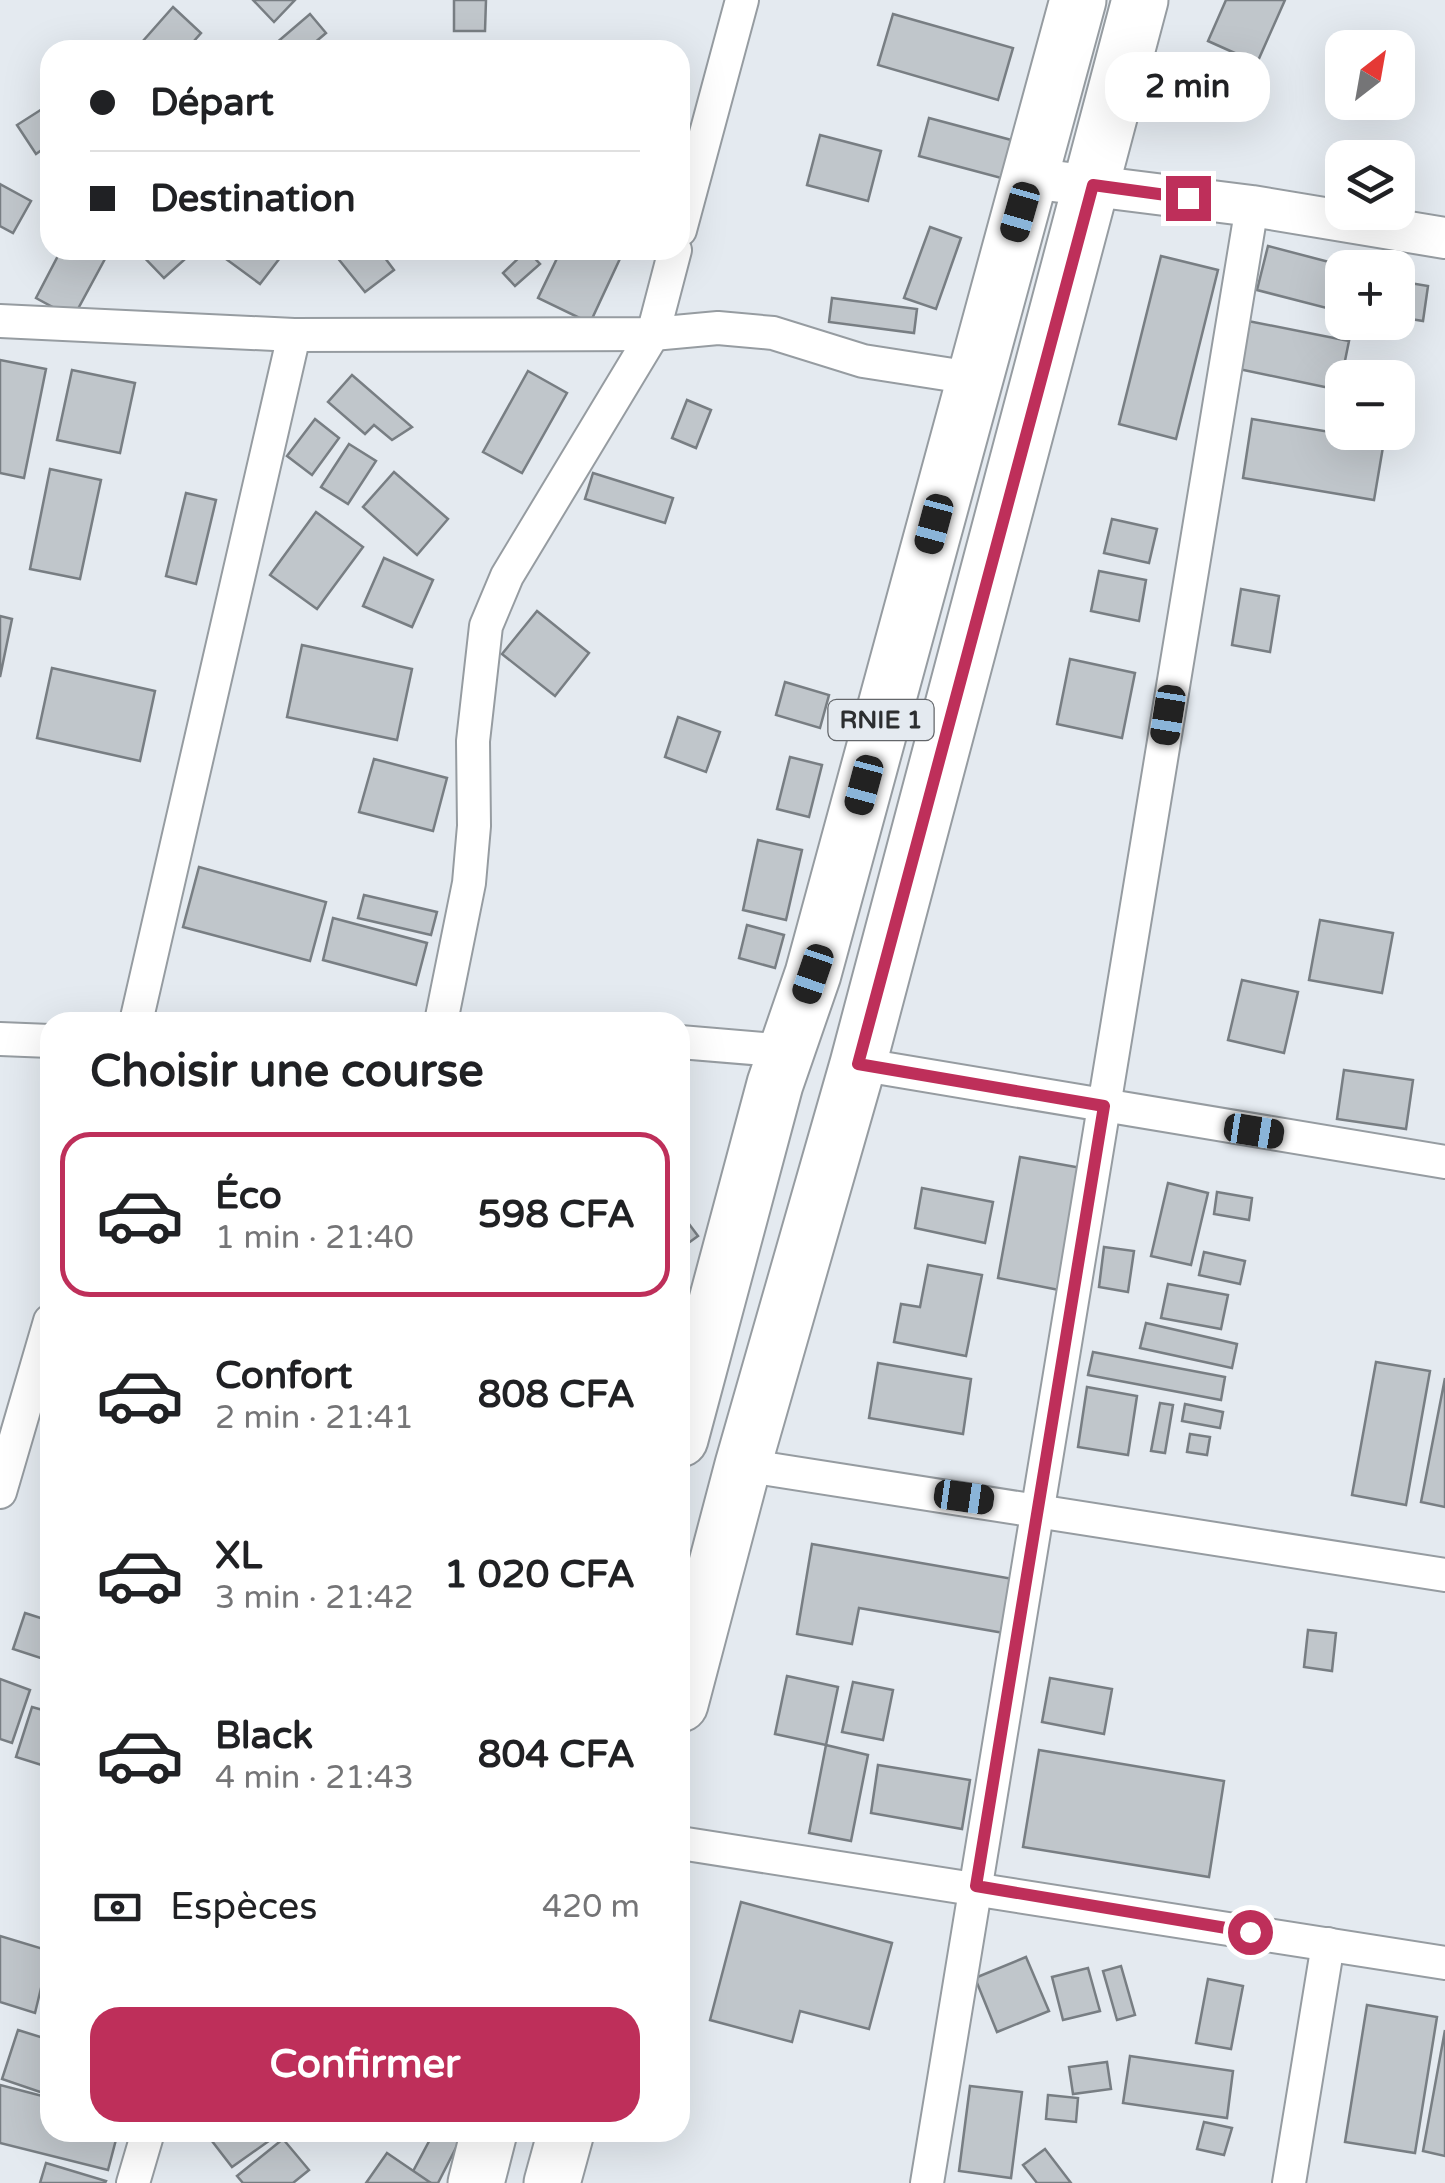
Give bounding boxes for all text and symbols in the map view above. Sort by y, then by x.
north arrow [1325,30,1415,120]
map controls [1325,30,1415,450]
callout: 2 min [1106,53,1270,123]
text: 2 min [1145,68,1230,106]
text: Départ [150,80,274,126]
button: layers [1325,140,1415,230]
text: Destination [150,176,356,222]
route end [1166,176,1211,221]
car [997,179,1043,245]
button: + [1325,250,1415,340]
button: − [1325,360,1415,450]
car [912,491,956,557]
car [1148,683,1188,747]
road number: RNIE 1 [828,700,934,740]
car [842,752,886,818]
car [789,941,837,1007]
text: Choisir une course [90,1045,484,1099]
car [1222,1111,1286,1151]
icon: car [95,1170,185,1260]
text: Éco [215,1173,282,1219]
text: 598 CFA [478,1192,635,1238]
text: 1 min · 21:40 [215,1219,414,1257]
icon: car [95,1350,185,1440]
text: Confort [215,1353,352,1399]
text: 808 CFA [478,1372,635,1418]
text: 2 min · 21:41 [215,1399,414,1437]
car [932,1478,996,1516]
icon: car [95,1530,185,1620]
text: XL [215,1533,262,1579]
text: 1 020 CFA [444,1552,635,1598]
text: 3 min · 21:42 [215,1579,414,1617]
icon: car [95,1710,185,1800]
text: Black [215,1713,313,1759]
text: 804 CFA [478,1732,635,1778]
text: 4 min · 21:43 [215,1759,414,1797]
icon: cash [90,1880,145,1935]
text: Espèces [170,1884,318,1930]
text: 420 m [542,1888,640,1926]
route start [1228,1910,1273,1955]
button: Confirmer [90,2007,640,2122]

